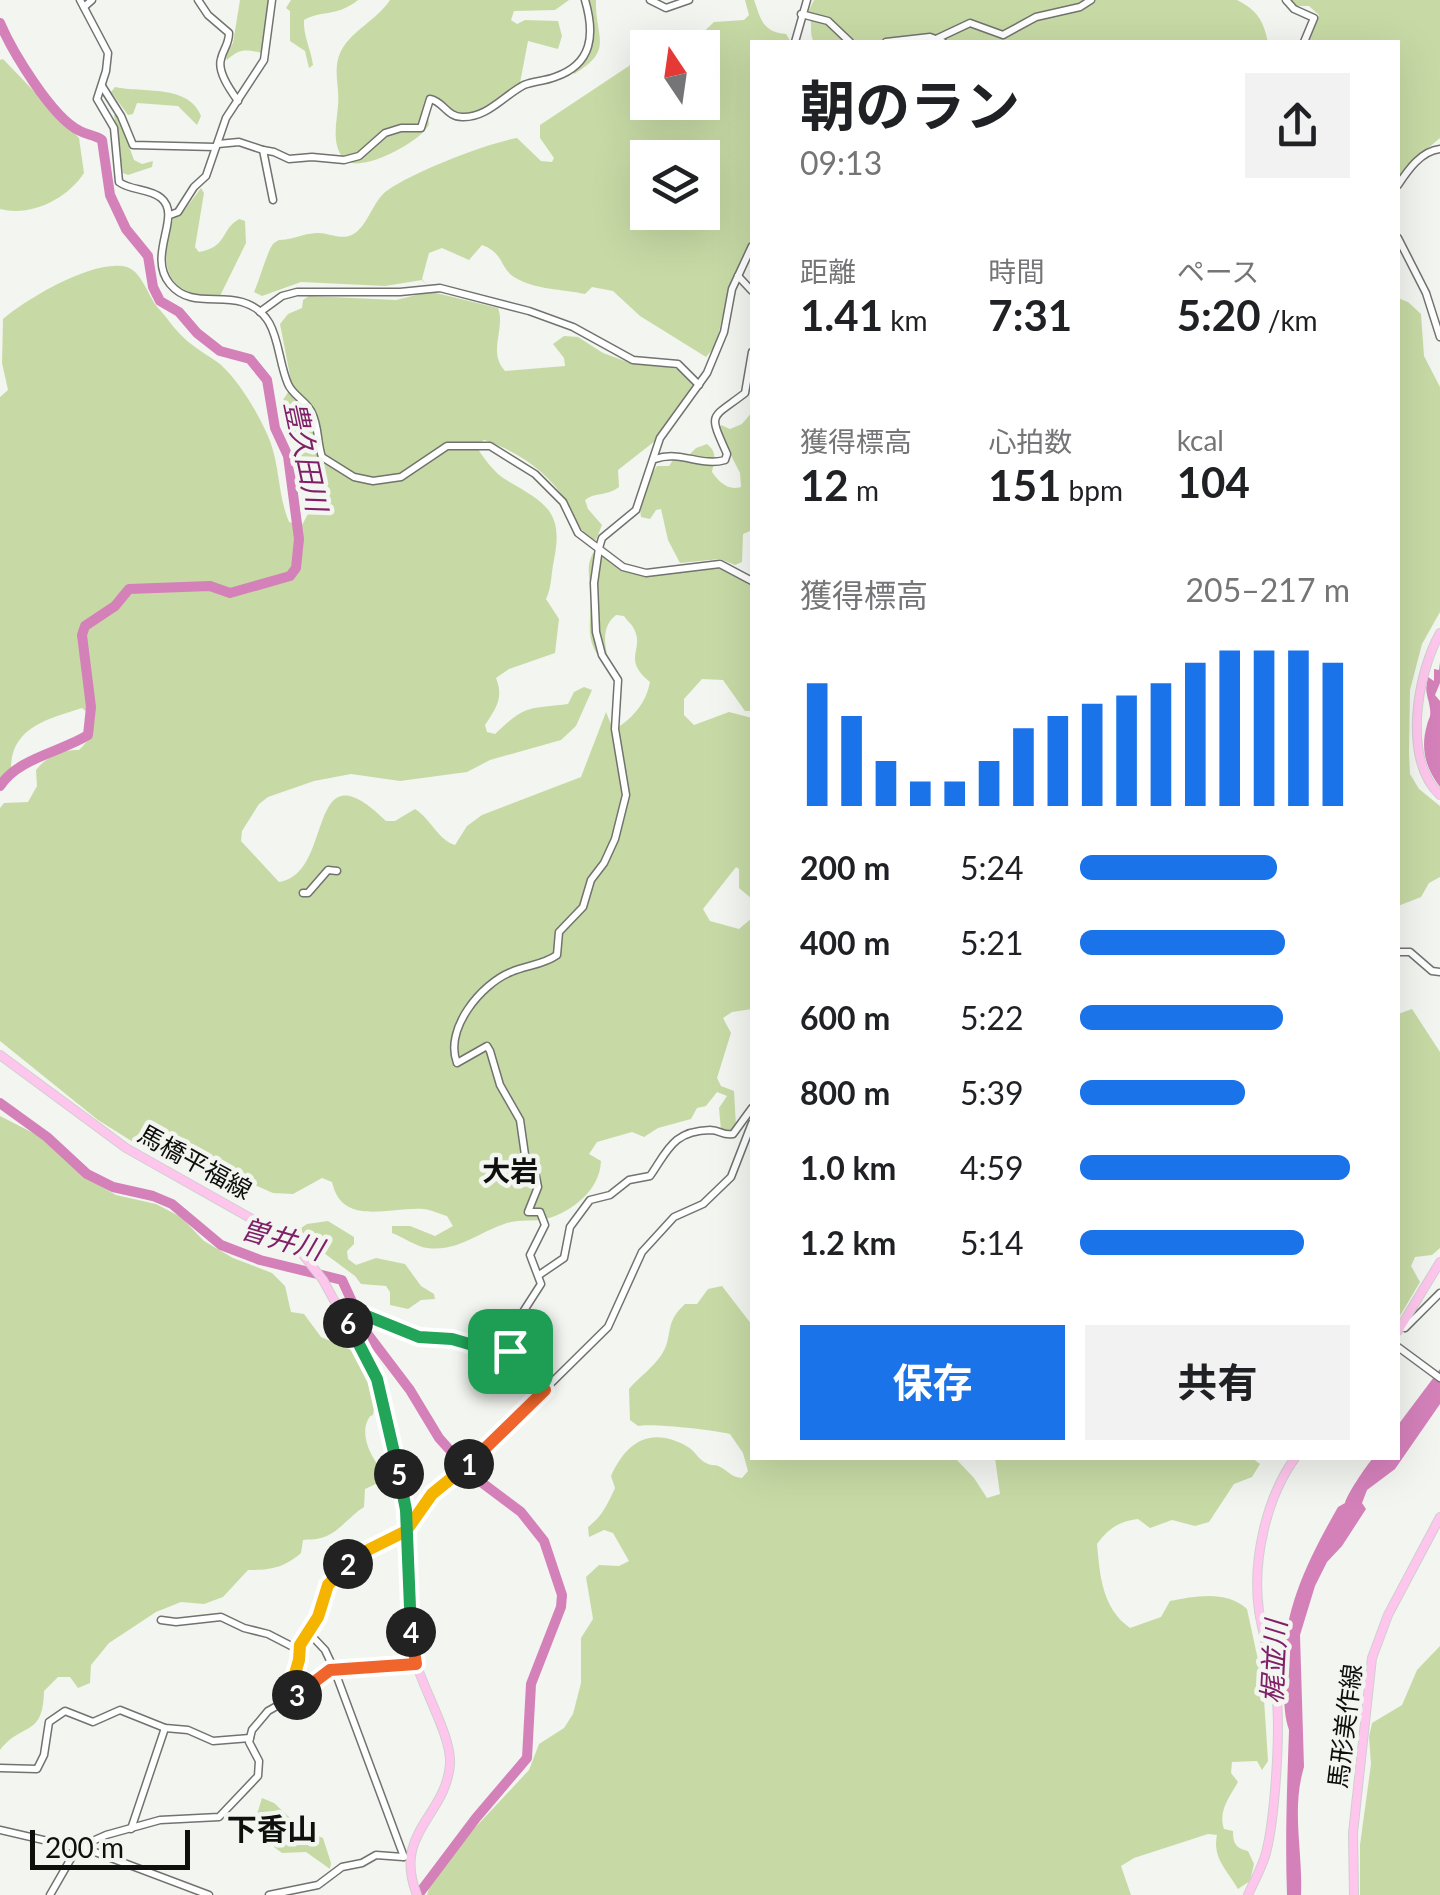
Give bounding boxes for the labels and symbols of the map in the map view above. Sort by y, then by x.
north arrow [630,30,720,120]
water label: 豊久田川 [279,397,336,517]
street label: 馬橋平福線 [134,1118,257,1205]
district label: 大岩 [482,1153,538,1187]
water label: 曽井川 [237,1210,330,1267]
pin: 6 [323,1298,373,1348]
pin [468,1309,553,1394]
pin: 1 [444,1439,494,1489]
pin: 5 [374,1449,424,1499]
pin: 2 [323,1539,373,1589]
pin: 4 [386,1607,436,1657]
water label: 梶並川 [1254,1616,1292,1705]
street label: 馬形美作線 [1322,1662,1367,1790]
pin: 3 [272,1670,322,1720]
district label: 下香山 [227,1810,317,1846]
scale bar [30,1825,190,1870]

